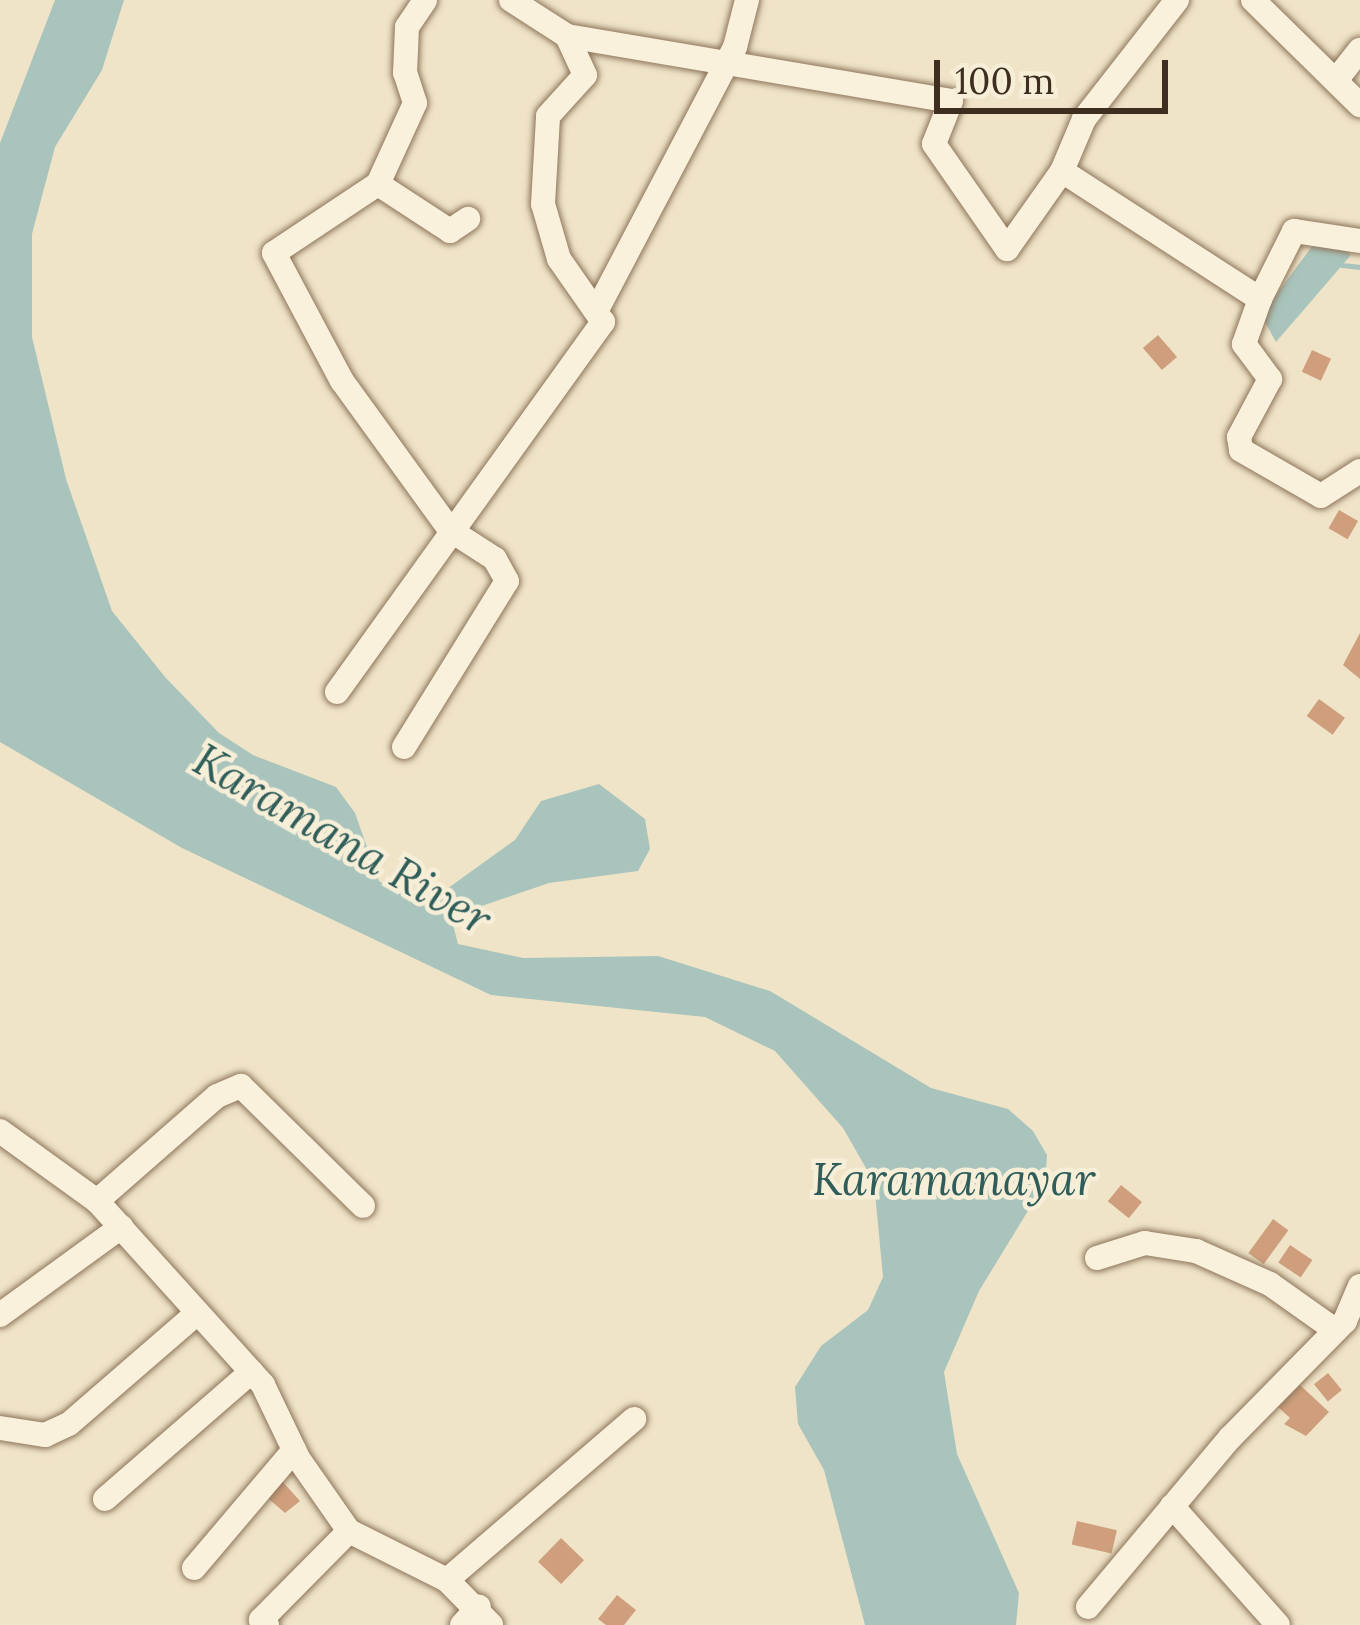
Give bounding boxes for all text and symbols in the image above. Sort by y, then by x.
scale bar [940,36,1174,110]
text: 100 m [955,58,1054,104]
water label: Karamana River [184,732,502,946]
water label: Karamanayar [812,1152,1096,1206]

